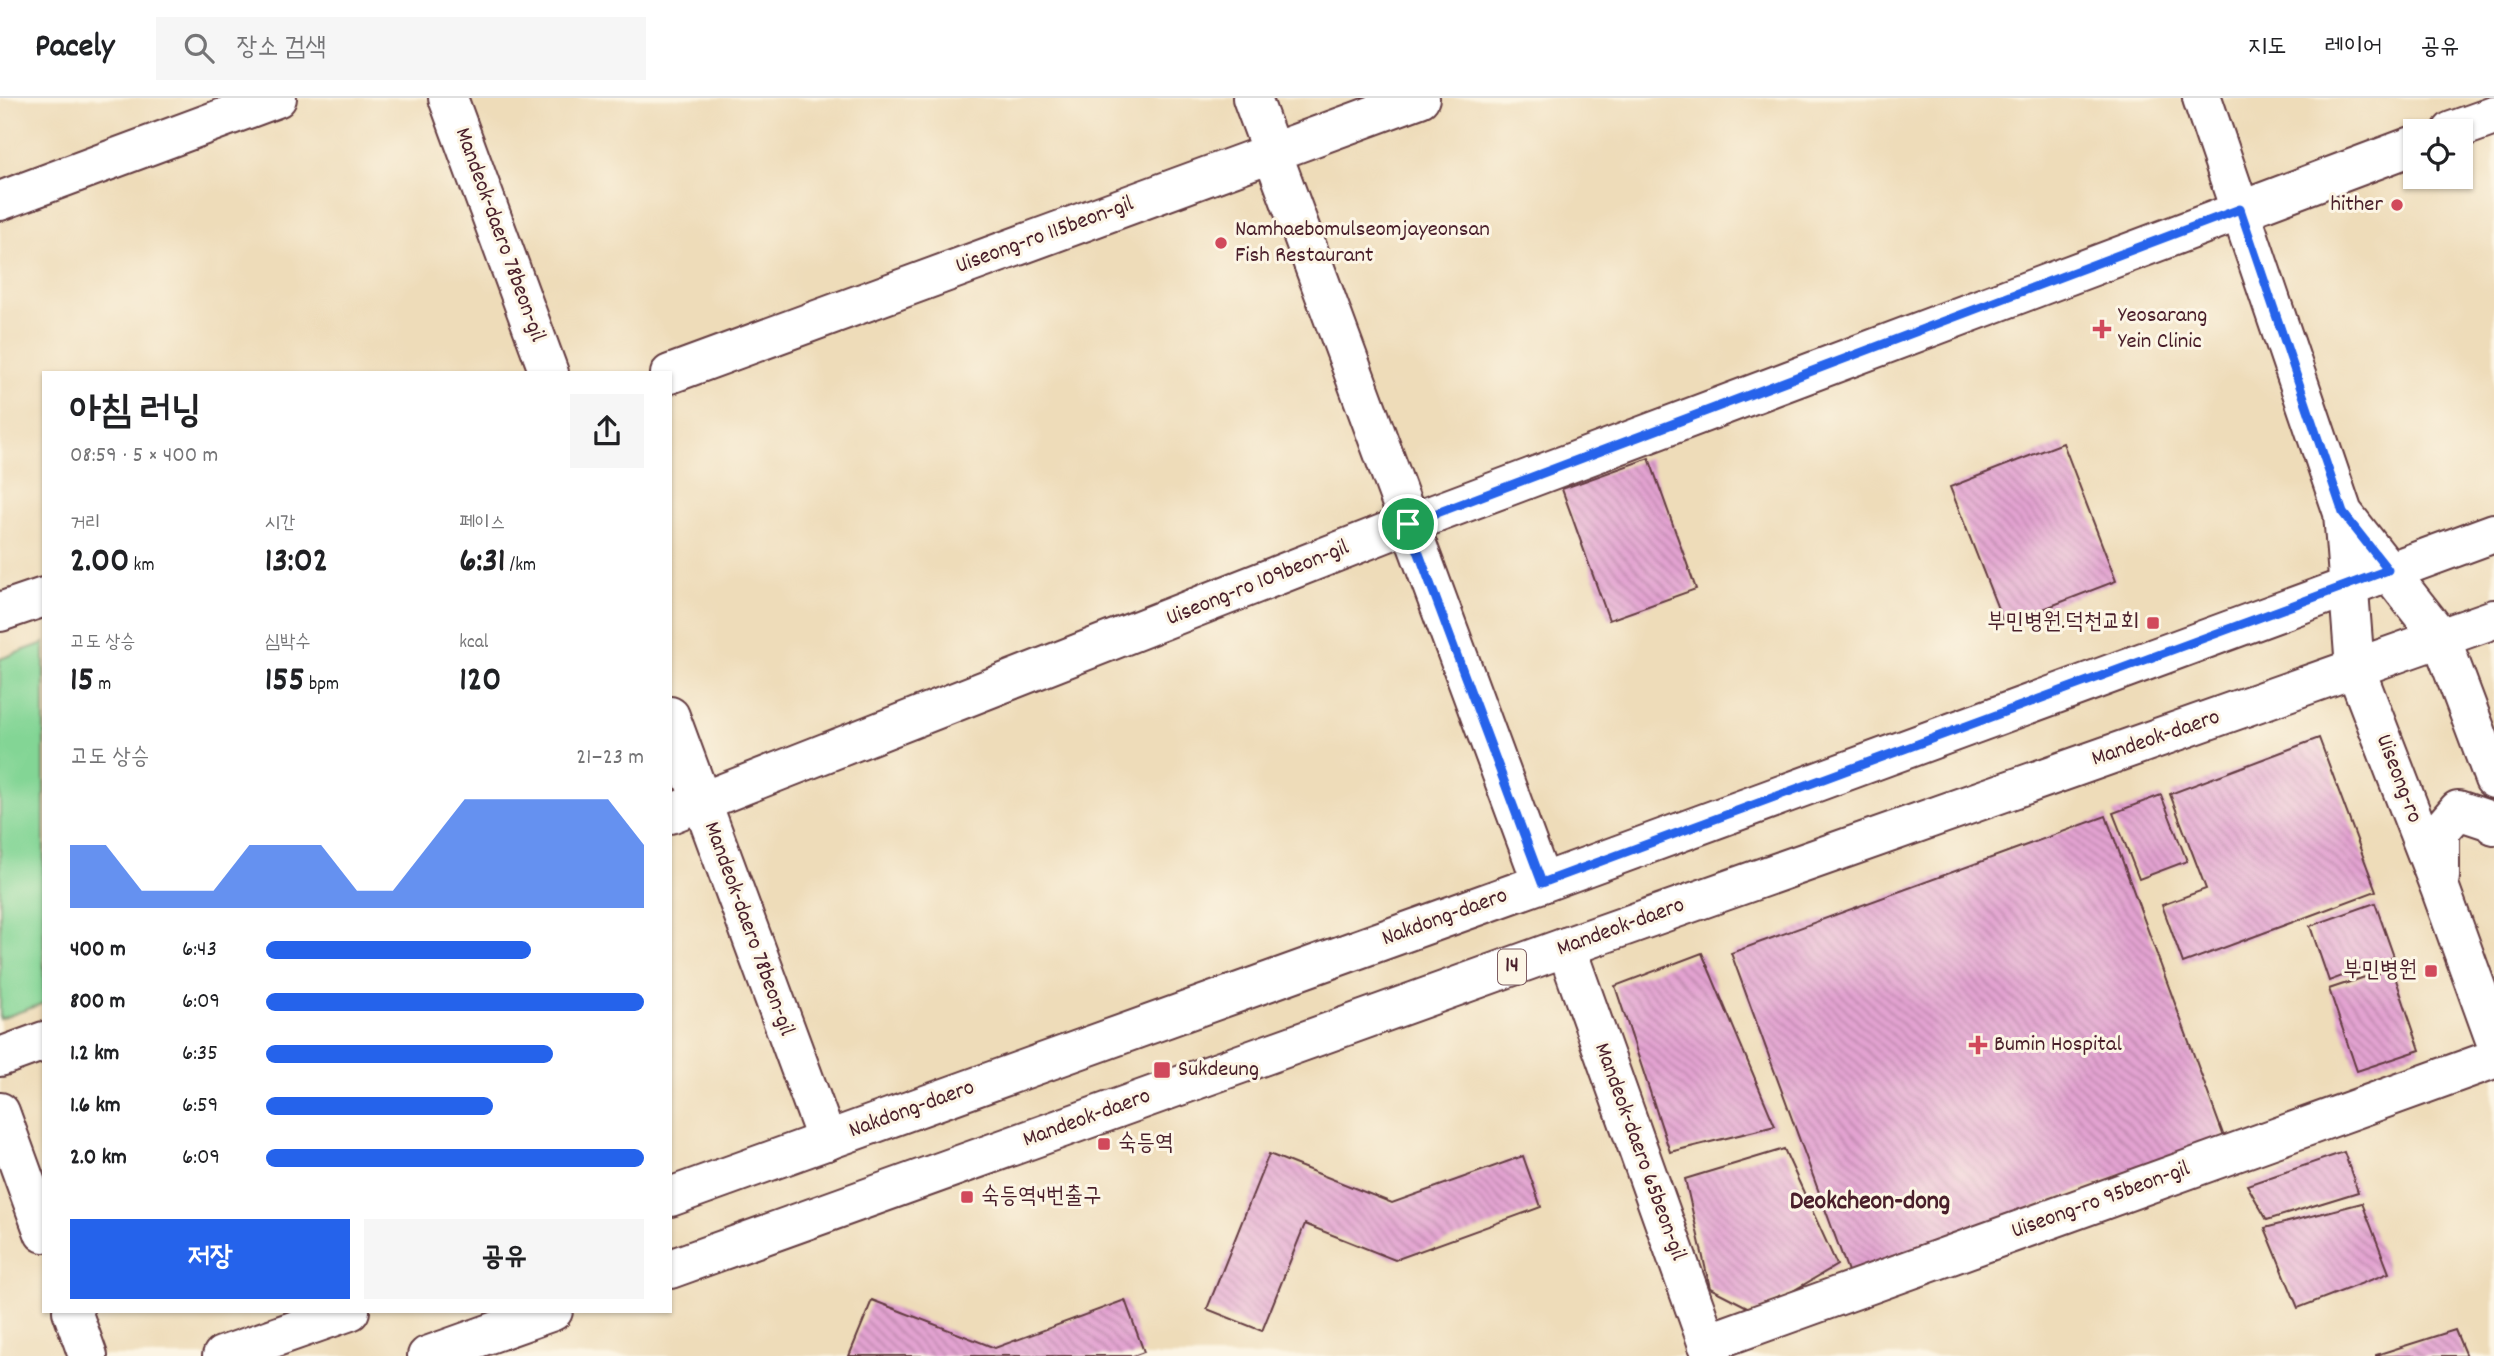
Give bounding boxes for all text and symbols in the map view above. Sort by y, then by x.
search box [156,17,646,80]
text: Pacely [35,25,114,72]
icon: search [180,29,218,67]
text: 장소 검색 [236,30,326,67]
text: 지도 [2248,31,2286,65]
text: 레이어 [2324,31,2382,65]
text: 공유 [2420,31,2459,65]
map controls [2403,119,2473,189]
button: locate [2403,119,2473,189]
street label: Mandeok-daero 78beon-gil [445,123,553,347]
street label: Uiseong-ro 115beon-gil [951,188,1139,284]
place label: hither [2331,189,2383,222]
marker: hither [2389,197,2405,213]
place label: Namhaebomulseomjayeonsan Fish Restaurant [1235,214,1490,273]
marker: Namhaebomulseomjayeonsan Fish Restaurant [1213,235,1229,251]
place label: Yeosarang Yein Clinic [2118,300,2207,359]
marker: Yeosarang Yein Clinic [2092,319,2112,339]
text: 아침 러닝 [70,386,201,441]
button: share [570,394,644,468]
text: 08:59 · 5 × 400 m [70,440,218,473]
pin [1378,494,1438,554]
icon: arrive [1389,505,1427,543]
text: 거리 [70,511,101,538]
text: 시간 [265,511,295,538]
text: 페이스 [459,511,505,538]
street label: Uiseong-ro 109beon-gil [1162,532,1355,636]
text: 2.00 [70,538,129,588]
text: 13:02 [265,538,328,588]
text: 6:31 [459,538,506,588]
text: km [129,553,154,580]
text: /km [506,553,536,580]
place label: 부민병원.덕천교회 [1987,607,2139,640]
marker: 부민병원.덕천교회 [2145,615,2161,631]
text: 고도 상승 [70,630,136,657]
text: 심박수 [265,630,311,657]
text: kcal [459,630,488,657]
text: 15 [70,657,94,707]
text: 155 [265,657,305,707]
text: 120 [459,657,501,707]
text: m [94,672,111,699]
text: bpm [305,672,339,699]
street label: Mandeok-daero [2087,702,2225,776]
street label: Uiseong-ro [2366,730,2430,828]
text: 고도 상승 [70,742,149,775]
text: 21–23 m [576,742,644,775]
street label: Mandeok-daero 78beon-gil [694,817,802,1041]
street label: Nakdong-daero [1378,880,1512,956]
street label: Mandeok-daero [1552,890,1690,966]
text: 400 m [70,934,126,967]
text: 6:43 [182,934,217,967]
road number: 14 [1498,950,1526,984]
place label: 부민병원 [2343,955,2417,988]
marker: 부민병원 [2423,963,2439,979]
text: 800 m [70,986,125,1019]
text: 6:09 [182,986,220,1019]
place label: Bumin Hospital [1994,1029,2122,1062]
marker: Bumin Hospital [1968,1035,1988,1055]
text: 1.2 km [70,1038,119,1071]
text: 6:35 [182,1038,218,1071]
street label: Mandeok-daero 65beon-gil [1584,1039,1694,1266]
place label: Sukdeung [1178,1054,1259,1087]
marker: Sukdeung [1152,1060,1172,1080]
street label: Nakdong-daero [845,1072,979,1148]
street label: Mandeok-daero [1018,1081,1156,1157]
text: 1.6 km [70,1090,121,1123]
text: 6:59 [182,1090,218,1123]
place label: 숙등역 [1118,1128,1174,1161]
marker: 숙등역 [1096,1136,1112,1152]
text: 2.0 km [70,1142,127,1175]
text: 6:09 [182,1142,220,1175]
street label: Uiseong-ro 95beon-gil [2007,1153,2195,1249]
place label: 숙등역4번출구 [981,1181,1102,1214]
district label: Deokcheon-dong [1790,1184,1950,1221]
marker: 숙등역4번출구 [959,1189,975,1205]
button: 저장 [70,1219,350,1299]
button: 공유 [364,1219,644,1299]

